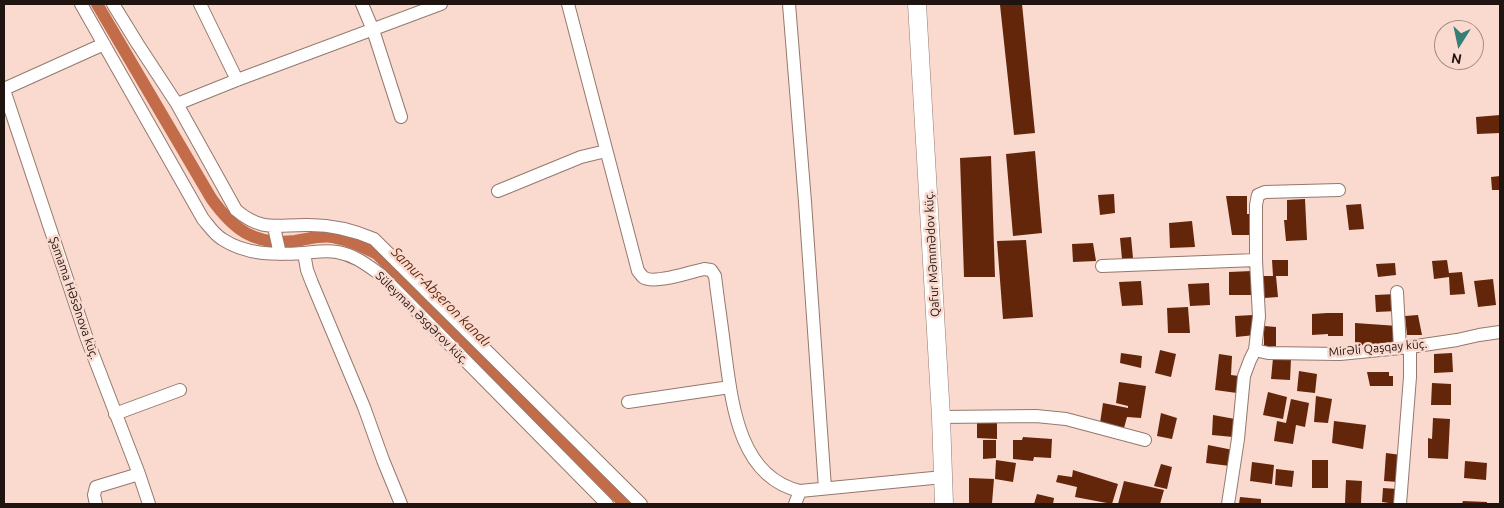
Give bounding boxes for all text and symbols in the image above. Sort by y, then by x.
north arrow [1434,20,1484,70]
text: N [1450,50,1463,68]
street label: Qafur Məmmədov küç. [922,191,942,317]
street label: Şamama Həsənova küç. [46,235,102,361]
water label: Samur-Abşeron kanalı [388,244,494,350]
street label: Süleyman Əsgərov küç. [373,269,471,367]
street label: Mirəli Qaşqay küç. [1328,337,1428,359]

